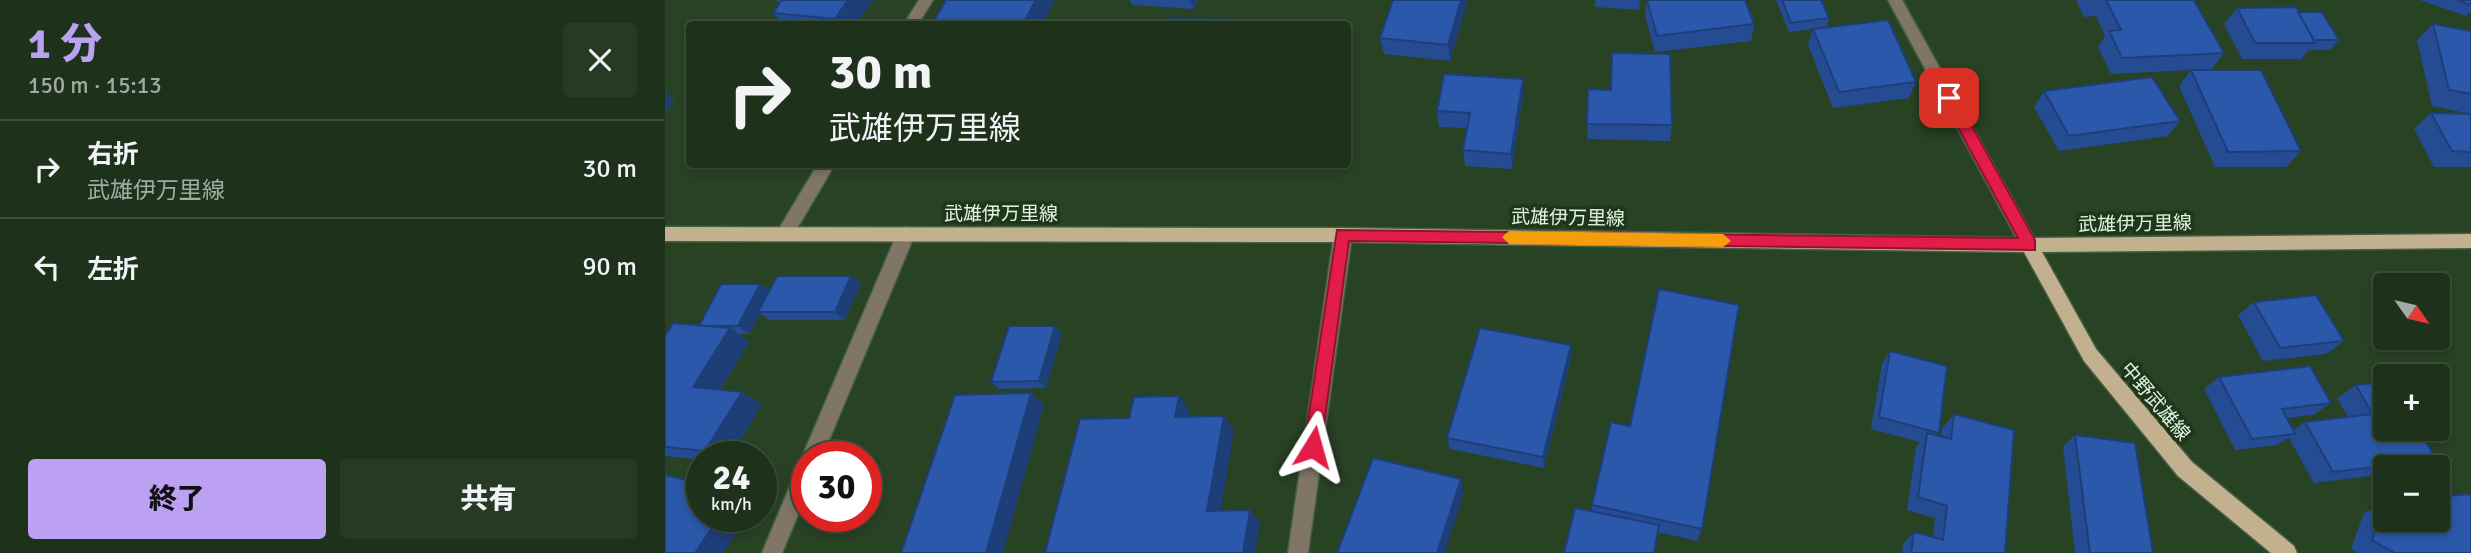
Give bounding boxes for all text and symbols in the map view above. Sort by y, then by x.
text: 1 分 [28,19,102,70]
button: close [563,23,637,97]
text: 30 m [829,42,932,102]
icon: right [714,49,805,140]
pin [1919,68,1979,128]
text: 150 m · 15:13 [28,71,162,100]
icon: arrive [1930,79,1968,117]
text: 武雄伊万里線 [829,109,1021,148]
text: 右折 [87,139,139,171]
icon: right [28,150,66,188]
text: 30 m [582,153,637,185]
text: 武雄伊万里線 [87,176,225,205]
street label: 武雄伊万里線 [944,202,1058,226]
street label: 武雄伊万里線 [1511,205,1625,231]
street label: 武雄伊万里線 [2078,211,2192,237]
icon: left [28,248,66,286]
text: 90 m [582,251,637,283]
text: 左折 [87,254,139,286]
north arrow [2373,273,2450,350]
map controls [2373,273,2450,532]
street label: 中野武雄線 [2116,358,2195,446]
button: + [2373,364,2450,441]
position arrow [1276,410,1350,484]
speed limit sign: 30 [791,441,882,532]
button: − [2373,455,2450,532]
text: 24 [713,456,750,499]
button: 終了 [28,459,326,539]
button: 共有 [340,459,637,539]
text: km/h [711,493,752,515]

